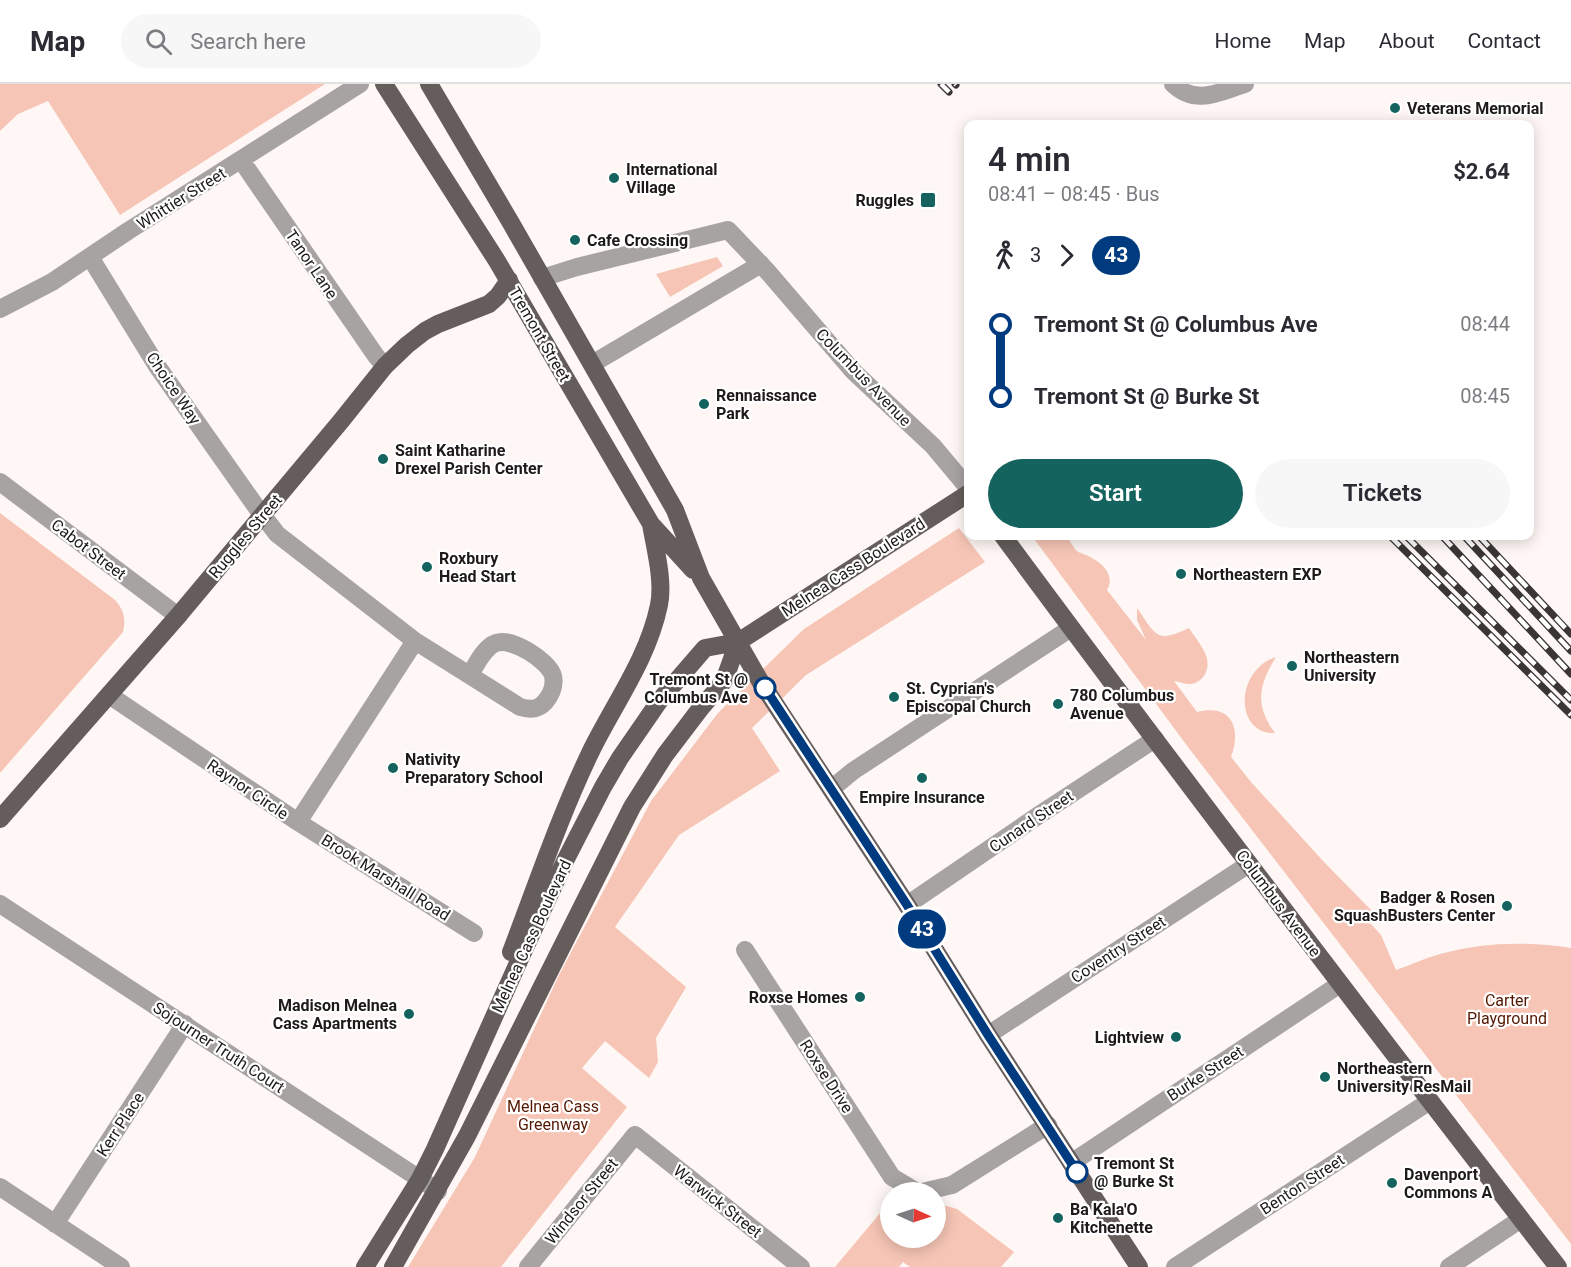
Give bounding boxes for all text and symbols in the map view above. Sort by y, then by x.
search box [121,14,541,68]
text: Map [30,25,85,58]
icon: search [142,25,175,58]
text: Search here [190,29,306,54]
text: Home [1215,29,1271,53]
text: Map [1304,29,1346,53]
text: About [1379,29,1435,53]
text: Contact [1468,29,1541,53]
place label: Veterans Memorial [1407,99,1544,118]
marker: Veterans Memorial [1388,101,1402,115]
text: 4 min [988,140,1071,179]
text: $2.64 [1453,159,1510,184]
place label: International Village [626,160,718,197]
street label: Whittier Street [133,164,229,233]
marker: International Village [607,171,621,185]
text: 08:41 – 08:45 · Bus [988,182,1160,206]
place label: Ruggles [855,191,914,210]
marker: Ruggles [919,191,937,209]
street label: Tanor Lane [282,226,342,302]
place label: Cafe Crossing [587,231,688,250]
marker: Cafe Crossing [568,233,582,247]
icon: walk [988,239,1021,272]
icon: forward [1050,239,1083,272]
text: 3 [1030,243,1041,267]
text: 43 [1104,243,1128,267]
street label: Tremont Street [505,284,574,385]
text: Tremont St @ Columbus Ave [1034,312,1318,337]
text: 08:44 [1460,312,1510,336]
street label: Columbus Avenue [812,324,915,430]
street label: Choice Way [142,348,205,428]
text: Tremont St @ Burke St [1034,384,1259,409]
text: 08:45 [1460,384,1510,408]
place label: Rennaissance Park [716,386,817,423]
marker: Rennaissance Park [697,397,711,411]
place label: Saint Katharine Drexel Parish Center [395,441,543,478]
marker: Saint Katharine Drexel Parish Center [376,452,390,466]
button: Start [988,459,1243,528]
button: Tickets [1255,459,1510,528]
street label: Ruggles Street [205,491,286,582]
street label: Melnea Cass Boulevard [778,514,928,621]
street label: Cabot Street [48,515,130,584]
place label: Roxbury Head Start [439,549,517,586]
marker: Roxbury Head Start [420,560,434,574]
place label: Northeastern EXP [1193,565,1322,584]
marker: Northeastern EXP [1174,567,1188,581]
place label: Northeastern University [1304,648,1399,685]
marker: Northeastern University [1285,659,1299,673]
place label: Tremont St @ Columbus Ave [644,670,748,707]
marker: Tremont St @ Columbus Ave [754,677,776,699]
place label: St. Cyprian's Episcopal Church [906,679,1031,716]
place label: 780 Columbus Avenue [1070,686,1174,723]
marker: St. Cyprian's Episcopal Church [887,690,901,704]
marker: 780 Columbus Avenue [1051,697,1065,711]
place label: Nativity Preparatory School [405,750,543,787]
street label: Raynor Circle [204,755,292,823]
marker: Nativity Preparatory School [386,761,400,775]
marker: Empire Insurance [915,771,929,785]
street label: Cunard Street [986,786,1077,856]
place label: Empire Insurance [859,788,985,807]
street label: Brook Marshall Road [318,830,453,925]
street label: Columbus Avenue [1232,846,1325,960]
street label: Melnea Cass Boulevard [488,857,575,1016]
place label: Badger & Rosen SquashBusters Center [1334,888,1495,925]
marker: Badger & Rosen SquashBusters Center [1500,899,1514,913]
line badge: 43 [895,910,949,948]
street label: Coventry Street [1067,912,1169,987]
text: 43 [910,917,934,941]
place label: Roxse Homes [749,988,848,1007]
marker: Roxse Homes [853,990,867,1004]
park label: Carter Playground [1467,991,1547,1028]
place label: Madison Melnea Cass Apartments [273,996,397,1033]
street label: Sojourner Truth Court [149,998,288,1097]
marker: Madison Melnea Cass Apartments [402,1007,416,1021]
place label: Lightview [1095,1028,1164,1047]
marker: Lightview [1169,1030,1183,1044]
street label: Roxse Drive [796,1036,857,1116]
street label: Burke Street [1164,1042,1247,1105]
place label: Northeastern University ResMail [1337,1059,1471,1096]
marker: Northeastern University ResMail [1318,1070,1332,1084]
street label: Kerr Place [93,1089,148,1160]
park label: Melnea Cass Greenway [507,1097,599,1134]
street label: Benton Street [1257,1150,1348,1219]
place label: Tremont St @ Burke St [1094,1154,1175,1191]
street label: Windsor Street [541,1155,622,1248]
street label: Warwick Street [670,1161,766,1242]
marker: Tremont St @ Burke St [1066,1161,1088,1183]
place label: Davenport Commons A [1404,1165,1492,1202]
marker: Davenport Commons A [1385,1176,1399,1190]
north arrow [880,1182,946,1248]
map controls [880,1182,946,1248]
place label: Ba Kala'O Kitchenette [1070,1200,1153,1237]
marker: Ba Kala'O Kitchenette [1051,1211,1065,1225]

